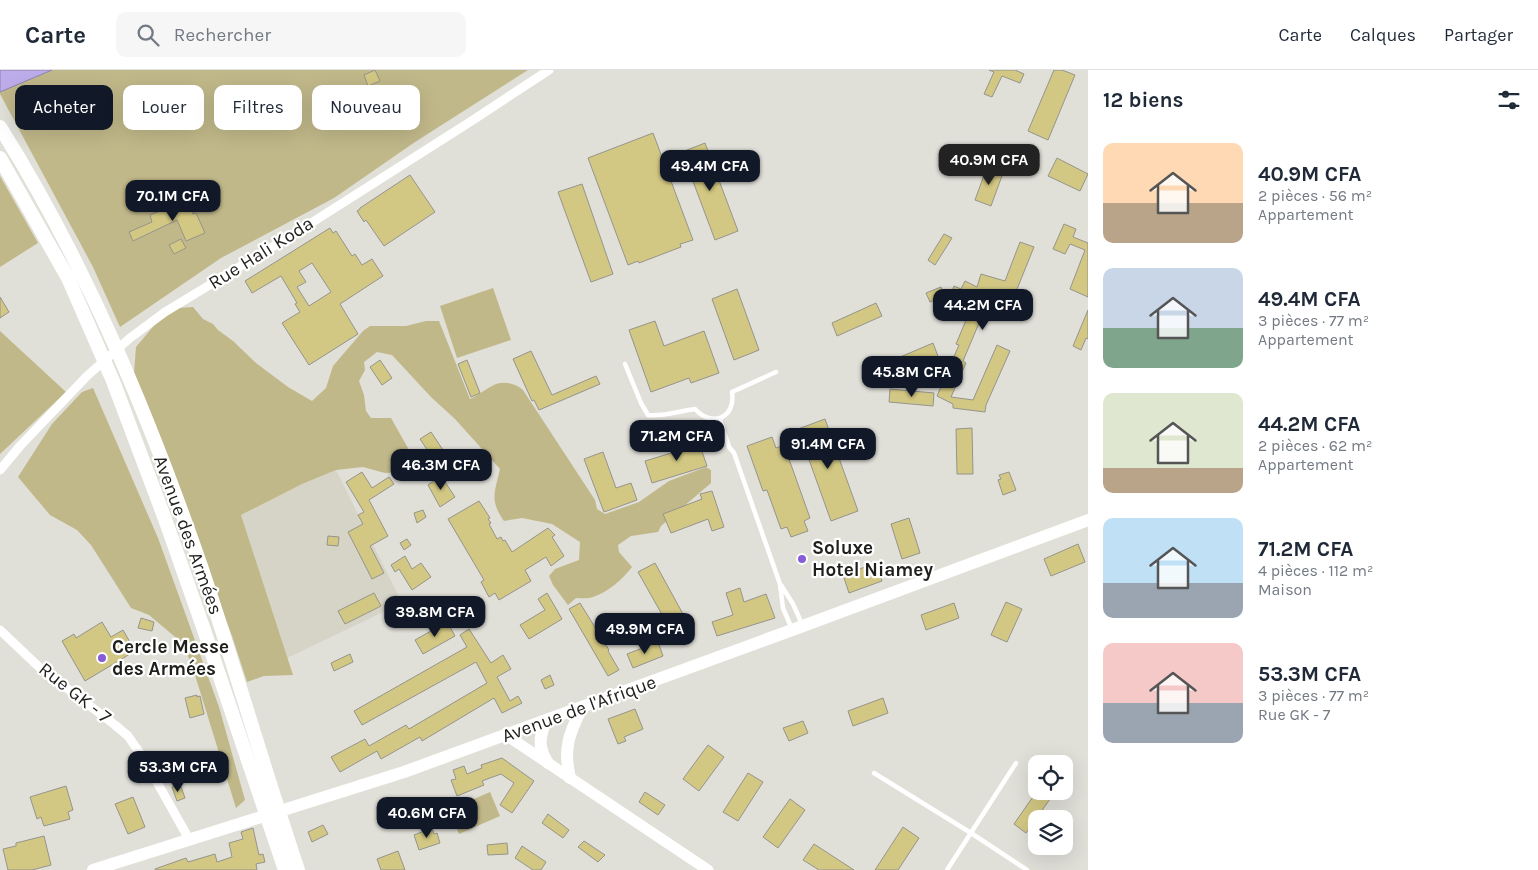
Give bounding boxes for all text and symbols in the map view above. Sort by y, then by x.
search box [116,12,466,57]
text: Carte [25,21,86,49]
icon: search [134,21,162,49]
text: Rechercher [174,24,271,46]
text: Carte [1278,24,1322,46]
text: Calques [1350,24,1416,46]
text: Partager [1444,24,1513,46]
chip: Acheter [15,85,113,130]
chip: Louer [123,85,204,130]
chip: Filtres [214,85,302,130]
chip: Nouveau [312,85,420,130]
icon: filters [1495,86,1523,114]
text: 12 biens [1103,88,1184,112]
pin: 40.9M CFA [932,144,1046,186]
pin: 49.4M CFA [653,150,767,192]
text: 40.9M CFA [950,150,1028,169]
text: 49.4M CFA [671,156,749,175]
text: 40.9M CFA [1258,162,1361,186]
icon: home [1143,163,1203,223]
pin: 70.1M CFA [116,180,230,222]
text: 70.1M CFA [136,186,210,205]
text: 2 pièces · 56 m² [1258,186,1372,205]
text: Appartement [1258,205,1354,224]
street label: Rue Hali Koda [204,212,318,294]
text: 49.4M CFA [1258,287,1361,311]
pin: 44.2M CFA [926,288,1040,331]
icon: home [1143,288,1203,348]
text: 44.2M CFA [944,295,1022,314]
text: 3 pièces · 77 m² [1258,311,1369,330]
text: Appartement [1258,330,1354,349]
pin: 45.8M CFA [855,356,969,398]
text: 45.8M CFA [873,362,951,381]
text: 44.2M CFA [1258,412,1360,436]
icon: home [1143,413,1203,473]
pin: 71.2M CFA [620,420,734,462]
text: 71.2M CFA [641,426,713,445]
pin: 91.4M CFA [771,428,885,470]
text: 91.4M CFA [791,434,865,453]
text: 2 pièces · 62 m² [1258,436,1372,455]
pin: 46.3M CFA [384,448,498,491]
street label: Avenue des Armées [149,452,227,618]
text: 46.3M CFA [402,455,480,474]
text: Appartement [1258,455,1354,474]
place label: Soluxe Hotel Niamey [812,537,933,581]
text: 71.2M CFA [1258,537,1353,561]
icon: home [1143,538,1203,598]
marker: Soluxe Hotel Niamey [796,553,808,565]
text: 4 pièces · 112 m² [1258,561,1373,580]
text: Maison [1258,580,1312,599]
pin: 39.8M CFA [378,596,492,638]
text: 39.8M CFA [395,602,475,621]
pin: 49.9M CFA [588,612,702,655]
text: 49.9M CFA [606,619,684,638]
place label: Cercle Messe des Armées [112,636,229,680]
marker: Cercle Messe des Armées [96,652,108,664]
street label: Rue GK - 7 [34,658,116,728]
text: 53.3M CFA [1258,662,1361,686]
icon: home [1143,663,1203,723]
street label: Avenue de l'Afrique [499,671,659,747]
text: 3 pièces · 77 m² [1258,686,1369,705]
text: Rue GK - 7 [1258,705,1330,724]
pin: 53.3M CFA [121,750,235,793]
map controls [1028,755,1073,855]
button: locate [1028,755,1073,800]
text: 53.3M CFA [139,757,217,776]
pin: 40.6M CFA [370,796,484,839]
text: 40.6M CFA [388,803,466,822]
button: layers [1028,810,1073,855]

